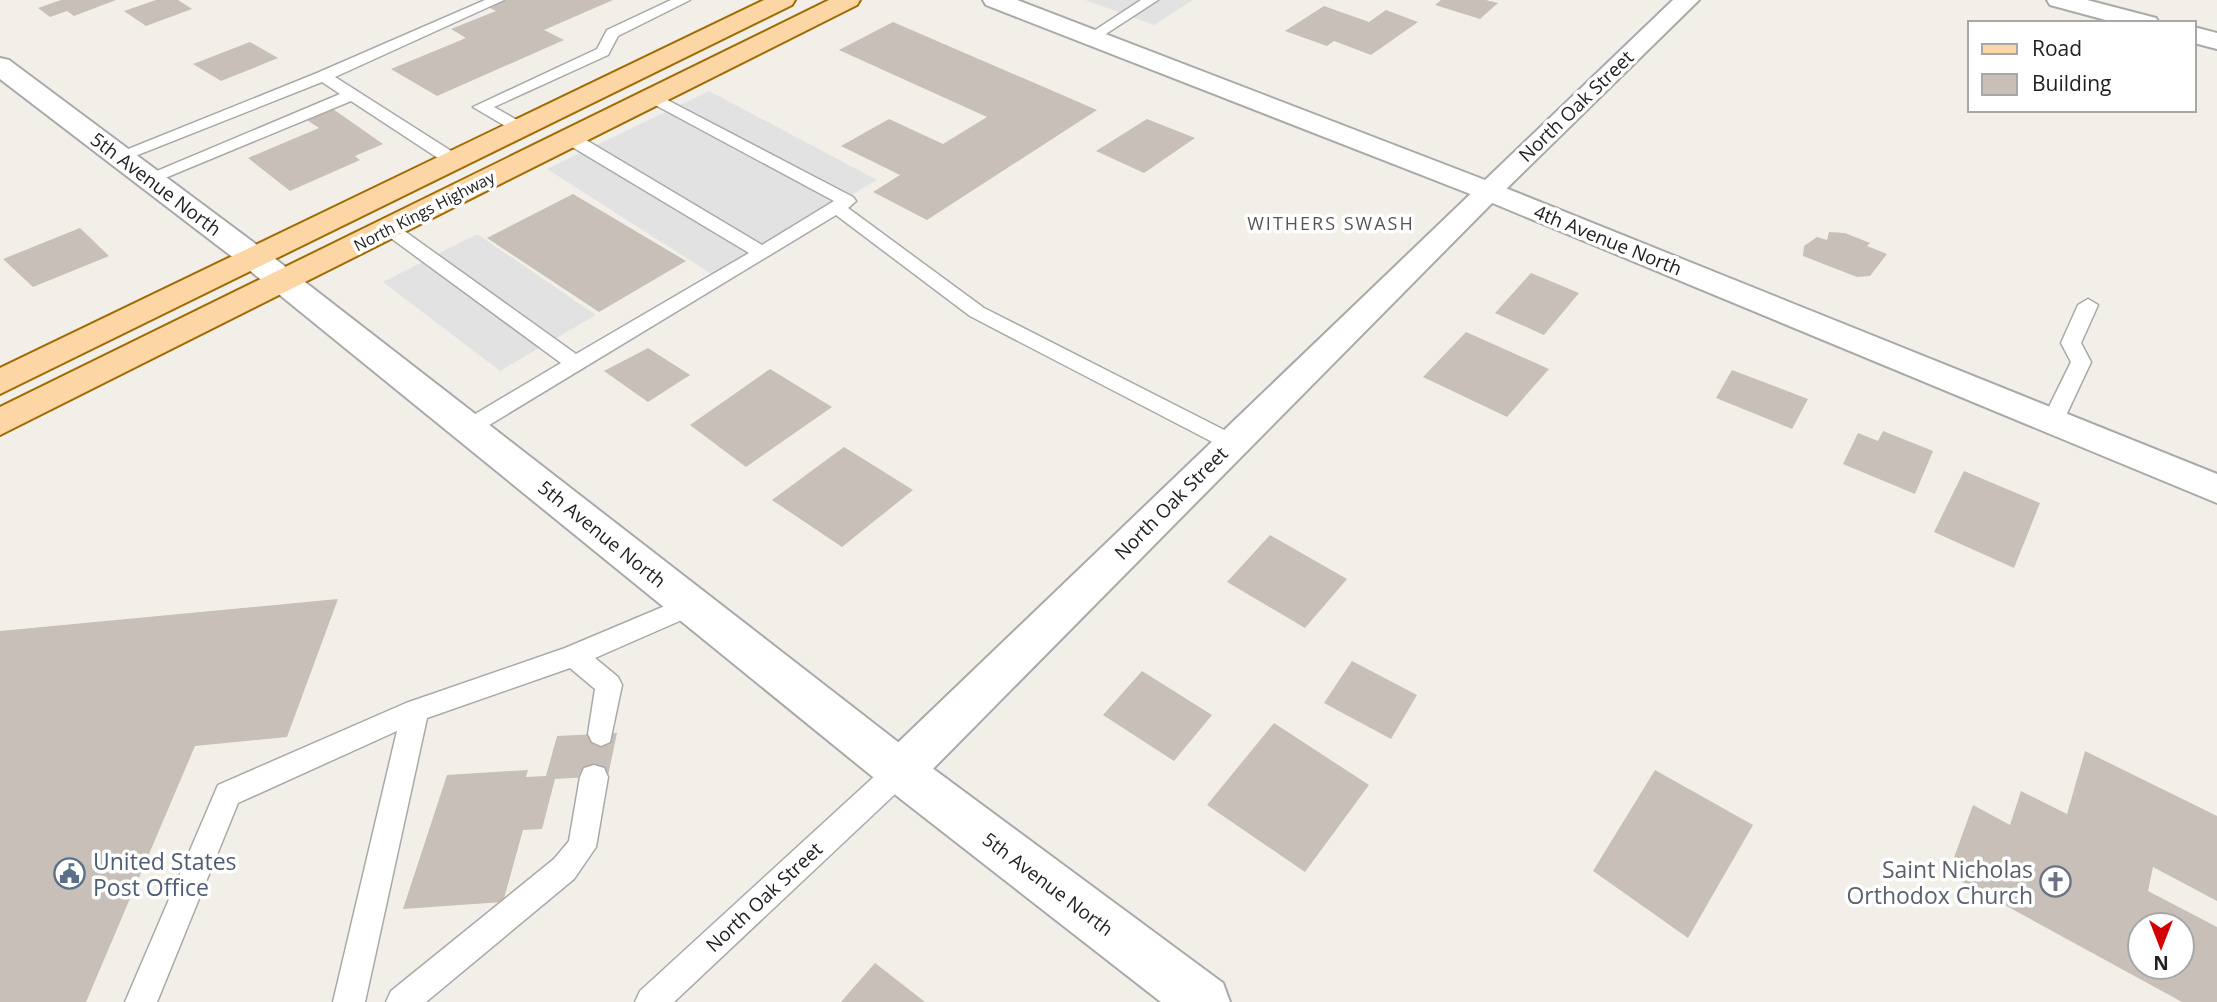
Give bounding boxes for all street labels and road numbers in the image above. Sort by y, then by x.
street label: North Oak Street [1513,44,1639,168]
street label: 5th Avenue North [85,126,227,242]
street label: North Kings Highway [350,165,499,256]
street label: 4th Avenue North [1530,198,1686,282]
street label: North Oak Street [1109,441,1233,565]
street label: 5th Avenue North [533,474,671,594]
street label: 5th Avenue North [977,826,1119,942]
street label: North Oak Street [700,836,828,958]

